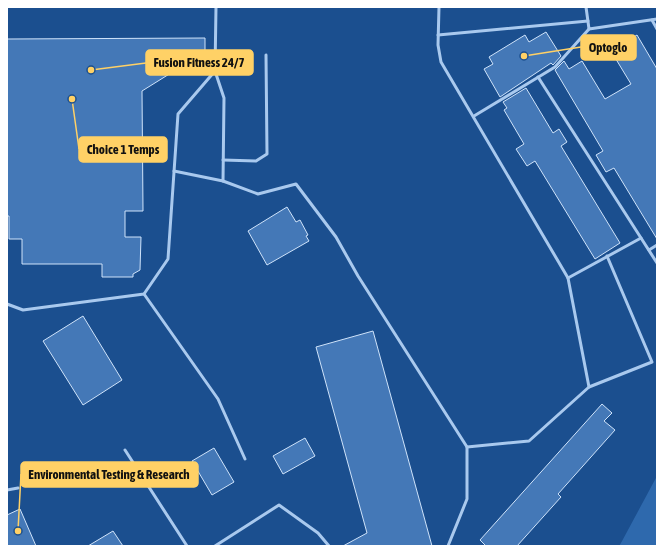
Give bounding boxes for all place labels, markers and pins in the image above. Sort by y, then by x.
callout: Optoglo [581,35,636,60]
callout: Fusion Fitness 24/7 [146,50,253,75]
callout: Choice 1 Temps [79,137,167,162]
callout: Environmental Testing & Research [21,462,198,487]

